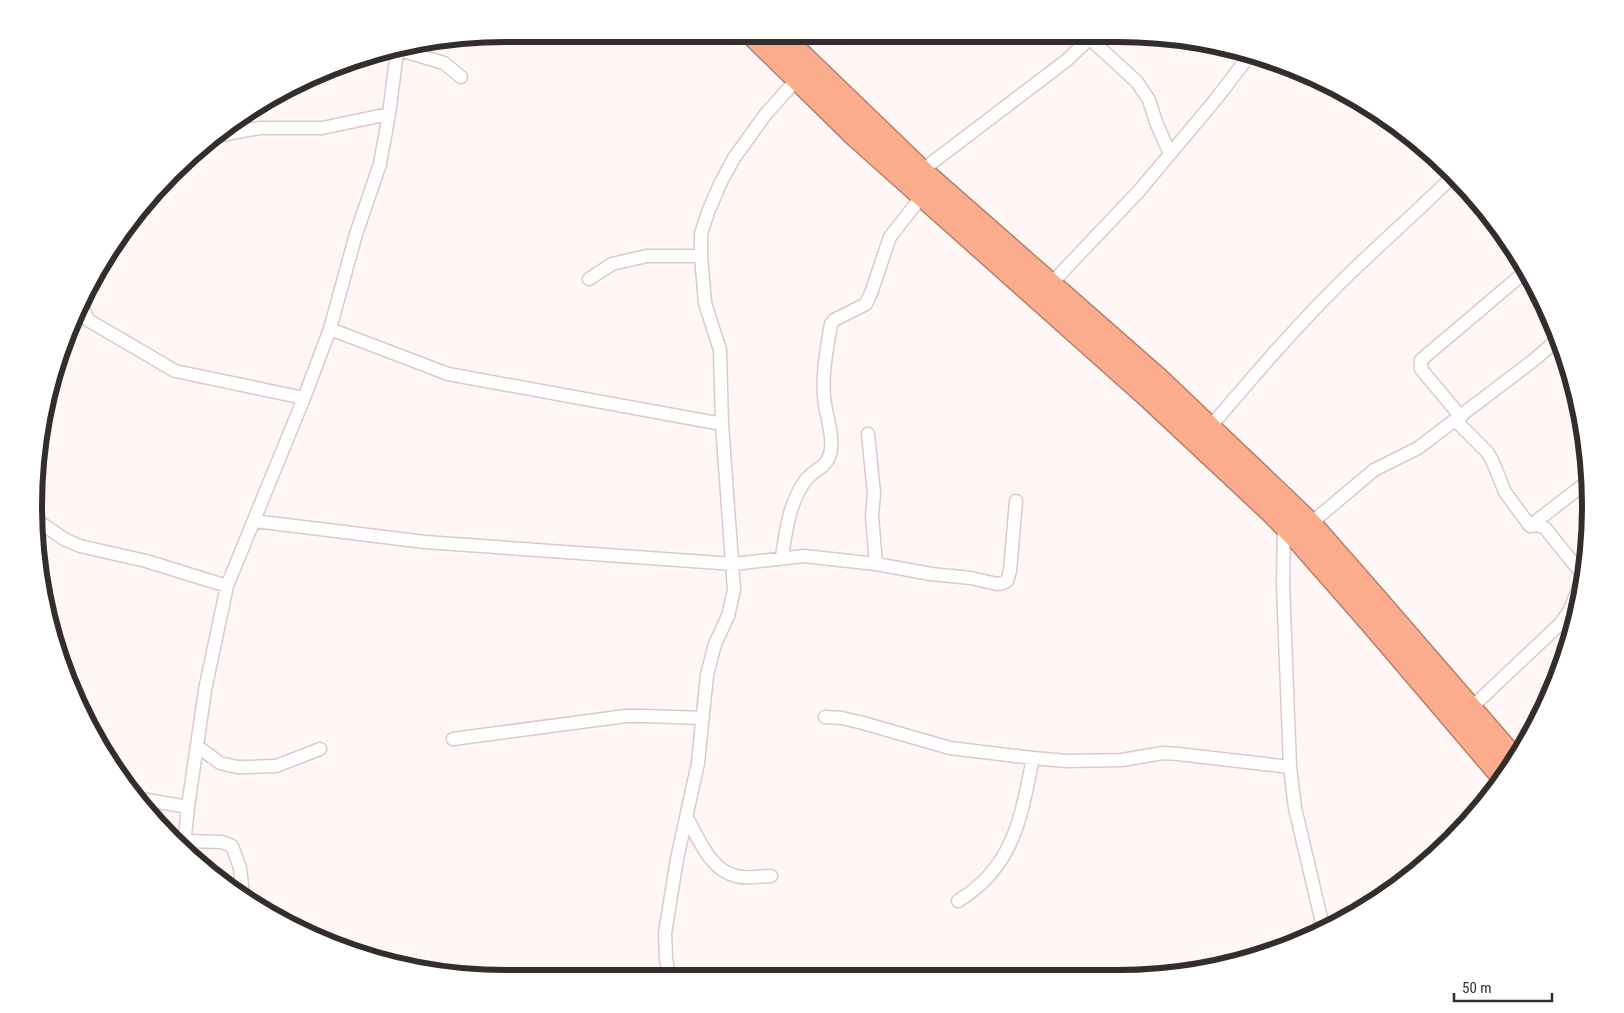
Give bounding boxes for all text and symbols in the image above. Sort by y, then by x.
scale bar [1454,970,1552,1002]
text: 50 m [1462,979,1492,997]

